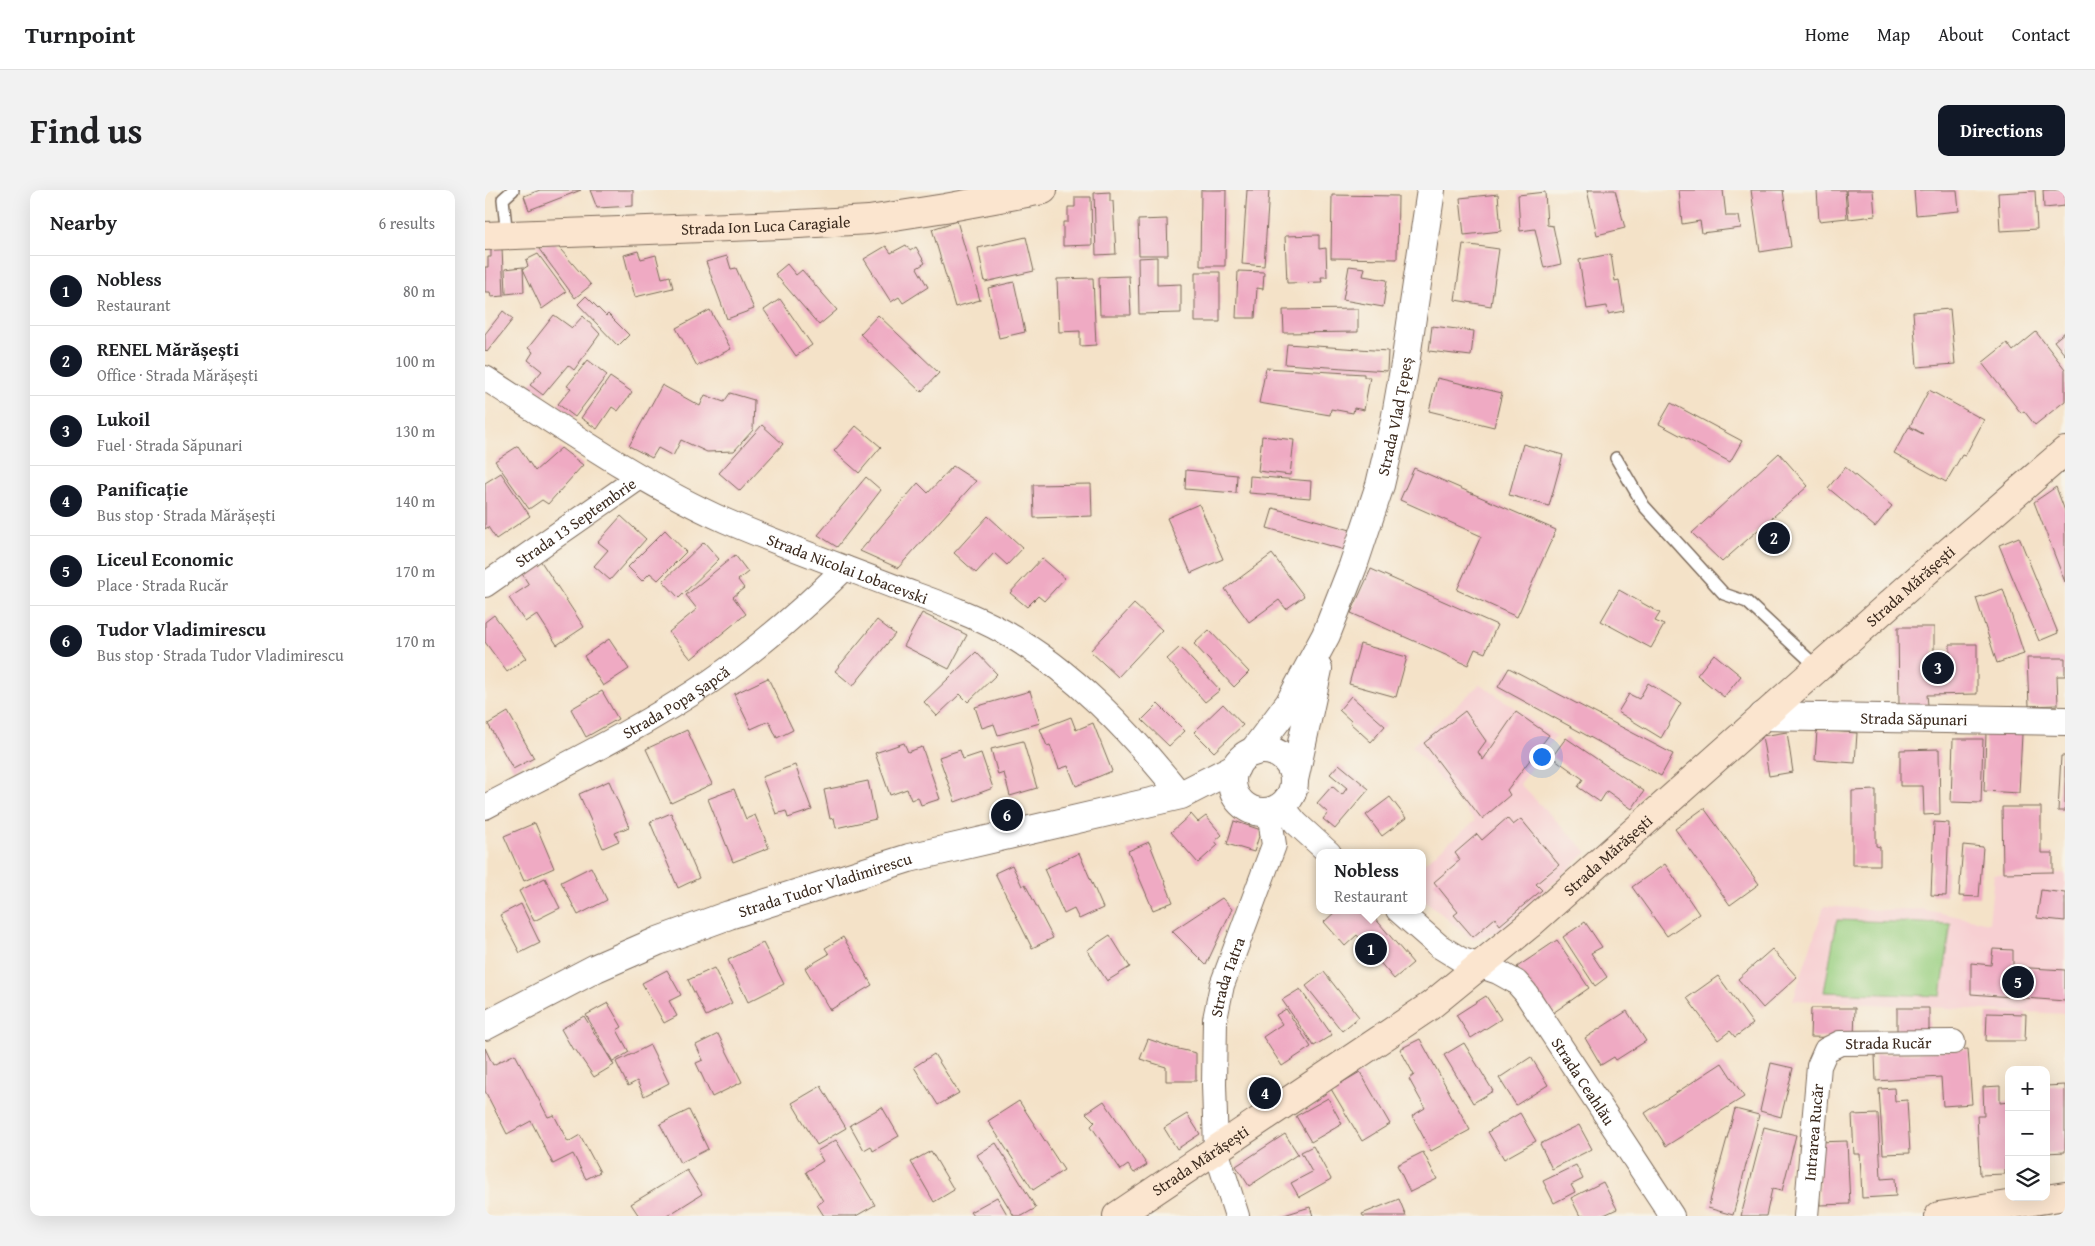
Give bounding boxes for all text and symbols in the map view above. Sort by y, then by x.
text: Turnpoint [25,17,135,52]
text: Home [1805,21,1849,48]
text: Map [1877,21,1910,48]
text: About [1938,21,1984,48]
text: Contact [2012,21,2070,48]
text: Find us [30,105,143,156]
button: Directions [1938,105,2065,156]
text: Nearby [50,207,117,238]
street label: Strada Ion Luca Caragiale [681,209,851,241]
text: 6 results [378,211,435,235]
text: Nobless [97,265,162,293]
text: 1 [62,279,70,303]
text: 80 m [403,279,435,303]
text: Restaurant [97,293,171,317]
text: RENEL Mărășești [97,335,239,363]
text: 2 [62,349,70,373]
text: 100 m [395,349,435,373]
street label: Strada Vlad Țepeș [1371,355,1418,478]
text: Office · Strada Mărășești [97,363,258,387]
text: Lukoil [97,405,150,433]
text: 3 [62,419,70,443]
text: 130 m [395,419,435,443]
text: Fuel · Strada Săpunari [97,433,243,457]
street label: Strada 13 Septembrie [510,471,641,573]
text: Panificație [97,475,188,503]
text: 4 [62,489,70,513]
text: 140 m [395,489,435,513]
text: Bus stop · Strada Mărășești [97,503,275,527]
pin: 2 [1758,519,1790,557]
street label: Strada Nicolai Lobacevski [763,527,932,610]
street label: Strada Mărășești [1860,539,1960,632]
text: Liceul Economic [97,545,233,573]
text: 5 [62,559,70,583]
text: 170 m [395,559,435,583]
text: Place · Strada Rucăr [97,573,228,597]
text: Tudor Vladimirescu [97,615,266,643]
text: 6 [62,629,70,653]
text: 170 m [395,629,435,653]
text: Bus stop · Strada Tudor Vladimirescu [97,643,344,667]
pin: 3 [1922,649,1954,687]
street label: Strada Popa Șapcă [618,659,735,744]
street label: Strada Săpunari [1860,706,1968,731]
your location [1529,744,1555,770]
pin: 6 [991,796,1023,834]
street label: Strada Mărășești [1558,808,1658,901]
street label: Strada Tudor Vladimirescu [735,846,915,923]
popup [1316,849,1426,914]
text: Nobless [1334,856,1399,884]
text: Restaurant [1334,884,1408,908]
pin: 1 [1355,930,1387,968]
street label: Strada Tatra [1204,933,1251,1019]
pin: 5 [2002,963,2034,1001]
street label: Strada Rucăr [1845,1030,1932,1055]
street label: Strada Ceahlău [1546,1032,1621,1130]
map controls [2005,1066,2050,1201]
button: + [2005,1066,2050,1111]
pin: 4 [1249,1074,1281,1112]
street label: Intrarea Rucăr [1797,1082,1829,1182]
button: − [2005,1111,2050,1156]
street label: Strada Mărășești [1147,1119,1254,1202]
button: layers [2005,1156,2050,1201]

